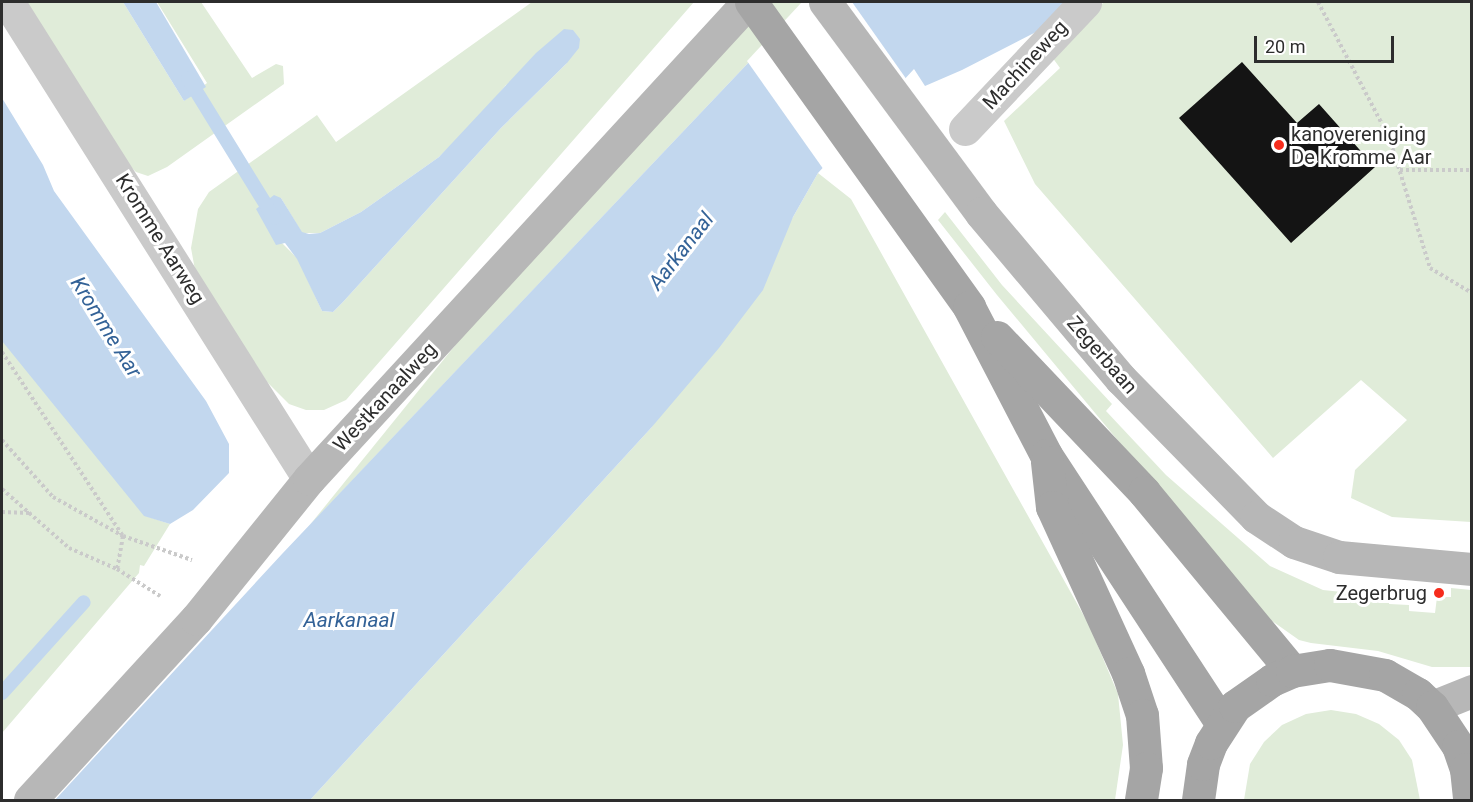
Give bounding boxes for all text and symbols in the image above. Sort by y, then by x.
street label: Machineweg [978,15,1072,115]
scale bar [1257,24,1396,62]
text: 20 m [1265,36,1305,57]
place label: kanovereniging De Kromme Aar [1291,122,1432,169]
marker: kanovereniging De Kromme Aar [1272,138,1286,152]
street label: Kromme Aarweg [110,169,210,309]
water label: Aarkanaal [643,207,719,295]
water label: Kromme Aar [65,272,147,382]
street label: Zegerbaan [1062,311,1142,399]
street label: Westkanaalweg [328,337,442,457]
place label: Zegerbrug [1336,581,1427,605]
marker: Zegerbrug [1432,586,1446,600]
water label: Aarkanaal [303,607,395,633]

